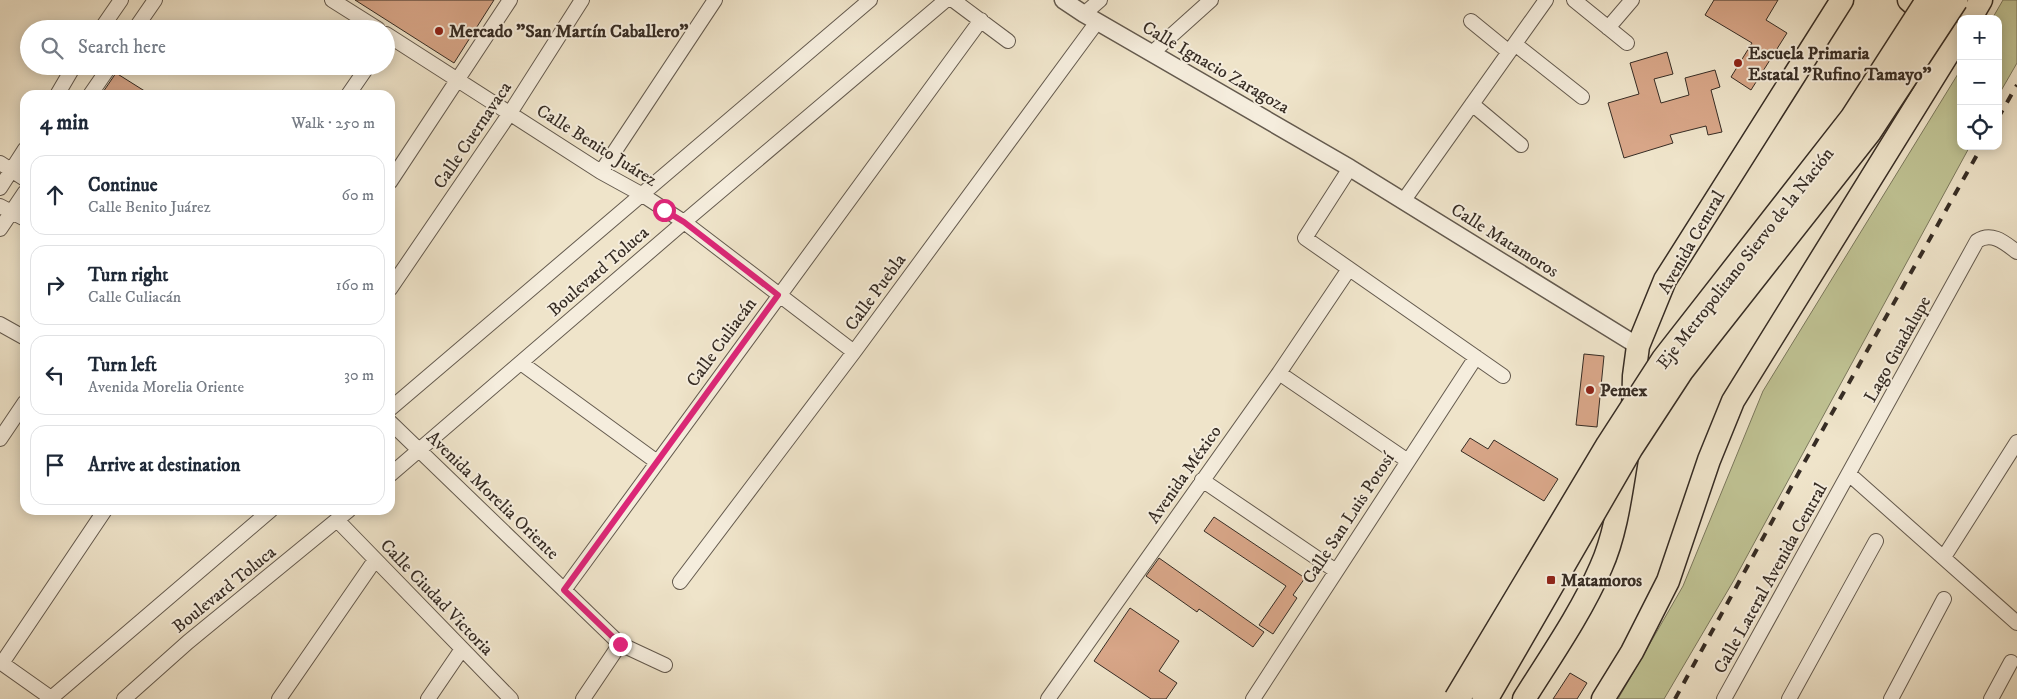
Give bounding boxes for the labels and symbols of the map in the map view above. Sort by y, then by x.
street label: Calle Ignacio Zaragoza [1138,17,1293,119]
place label: Mercado "San Martín Caballero" [449,21,688,43]
marker: Mercado "San Martín Caballero" [433,25,445,37]
place label: Escuela Primaria Estatal "Rufino Tamayo" [1748,43,1932,86]
marker: Escuela Primaria Estatal "Rufino Tamayo" [1732,57,1744,69]
street label: Calle Cuernavaca [429,78,517,193]
street label: Calle Benito Juárez [532,100,661,192]
street label: Eje Metropolitano Siervo de la Nación [1652,143,1839,374]
street label: Avenida Central [1654,187,1730,298]
route start [653,199,676,222]
street label: Calle Matamoros [1447,199,1562,283]
street label: Boulevard Toluca [544,222,654,322]
street label: Calle Puebla [841,250,911,335]
street label: Calle Culiacán [682,293,762,391]
street label: Lago Guadalupe [1860,293,1936,406]
place label: Pemex [1600,380,1648,402]
marker: Pemex [1584,384,1596,396]
street label: Avenida México [1143,421,1227,528]
street label: Avenida Morelia Oriente [421,427,563,565]
street label: Calle San Luis Potosí [1298,448,1400,588]
street label: Calle Lateral Avenida Central [1709,479,1833,678]
street label: Calle Ciudad Victoria [375,535,498,661]
street label: Boulevard Toluca [169,541,281,638]
place label: Matamoros [1561,570,1642,592]
marker: Matamoros [1545,574,1557,586]
route end [609,633,632,656]

